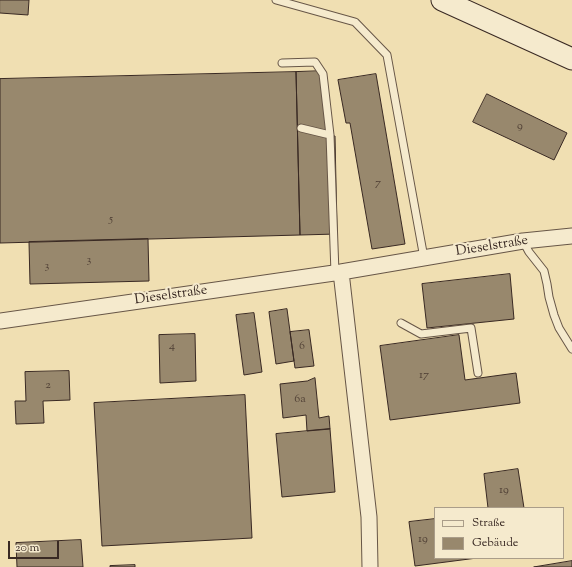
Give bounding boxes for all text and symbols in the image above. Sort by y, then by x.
house number: 9 [517,120,523,134]
house number: 7 [375,177,381,191]
house number: 5 [109,213,113,227]
street label: Dieselstraße [454,233,530,261]
house number: 3 [87,254,91,268]
house number: 3 [45,260,49,274]
street label: Dieselstraße [134,283,208,309]
house number: 4 [169,340,175,354]
house number: 6 [299,340,305,354]
house number: 17 [419,369,429,383]
house number: 2 [45,379,51,393]
house number: 6a [294,393,306,407]
house number: 19 [499,484,509,498]
legend [434,507,564,559]
text: Straße [472,514,505,532]
scale bar [10,533,61,559]
house number: 19 [418,533,428,547]
text: Gebäude [472,534,518,552]
text: 20 m [15,539,39,557]

